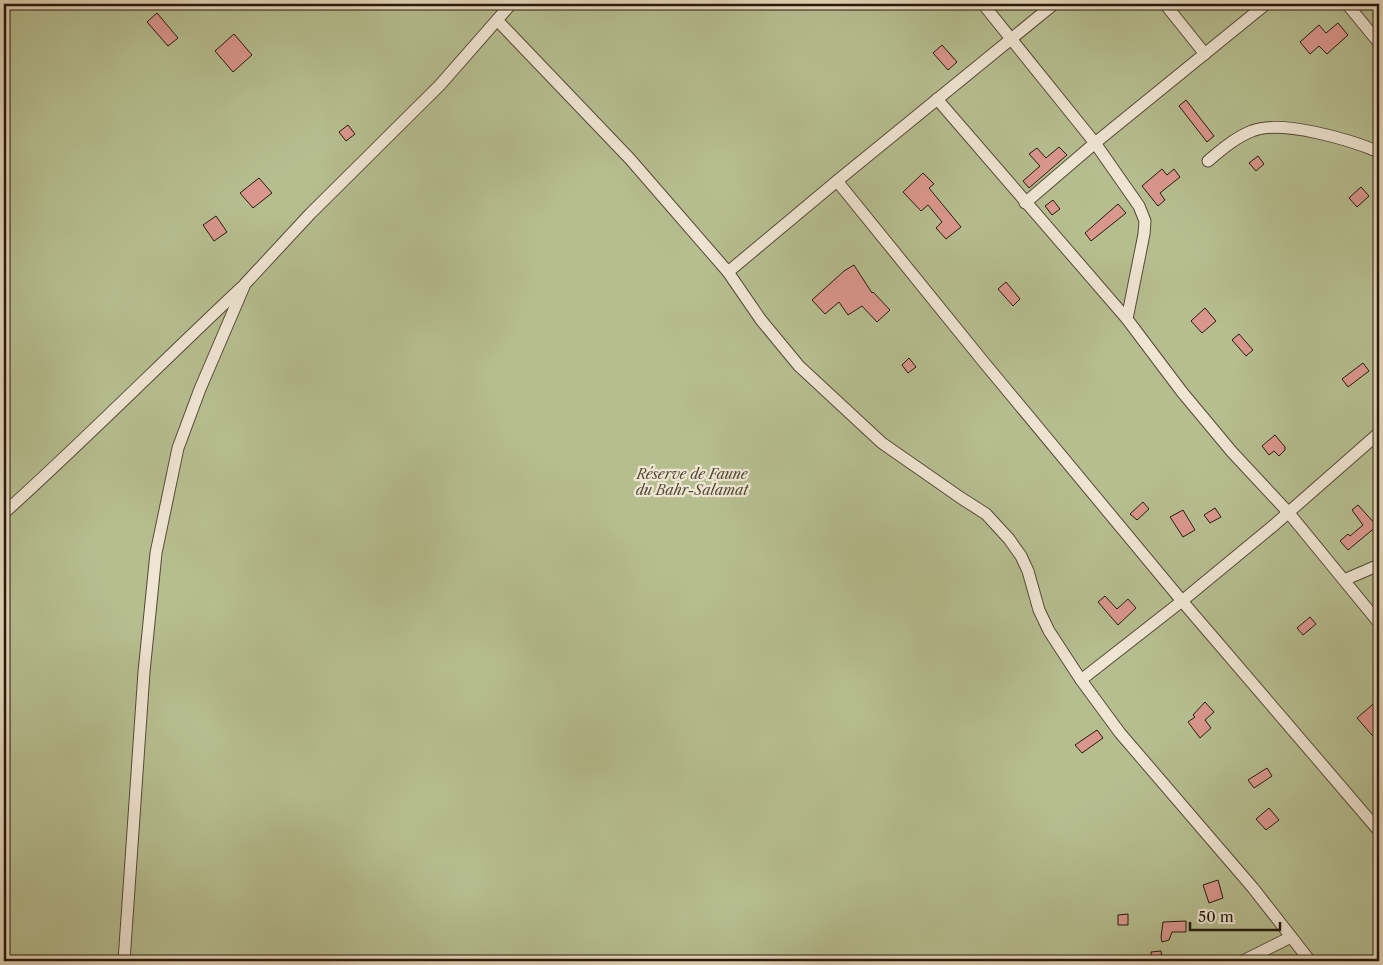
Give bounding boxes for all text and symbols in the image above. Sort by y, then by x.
park label: Réserve de Faune du Bahr-Salamat [636,465,749,499]
scale bar [1190,900,1280,932]
text: 50 m [1198,907,1234,926]

